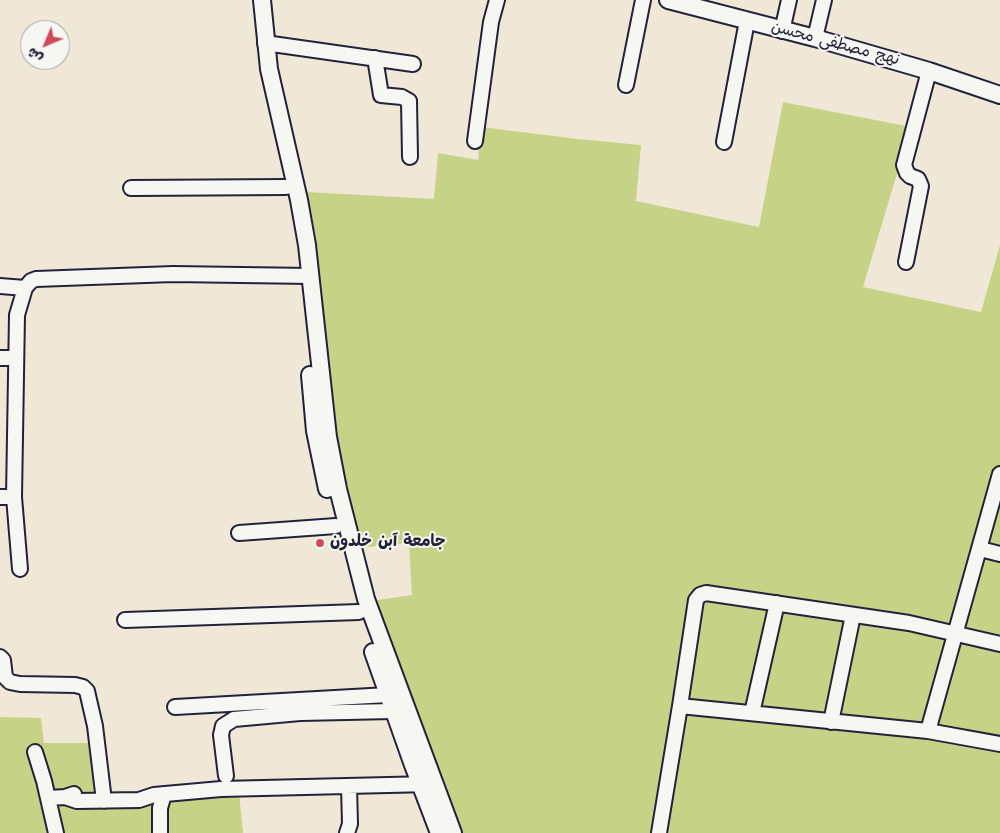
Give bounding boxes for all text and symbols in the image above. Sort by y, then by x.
street label: نهج مصطفى محسن [769,19,901,71]
north arrow [20,20,70,70]
text: ش [22,42,48,68]
place label: جامعة آبن خلدون [330,533,445,553]
marker: جامعة آبن خلدون [314,537,326,549]

